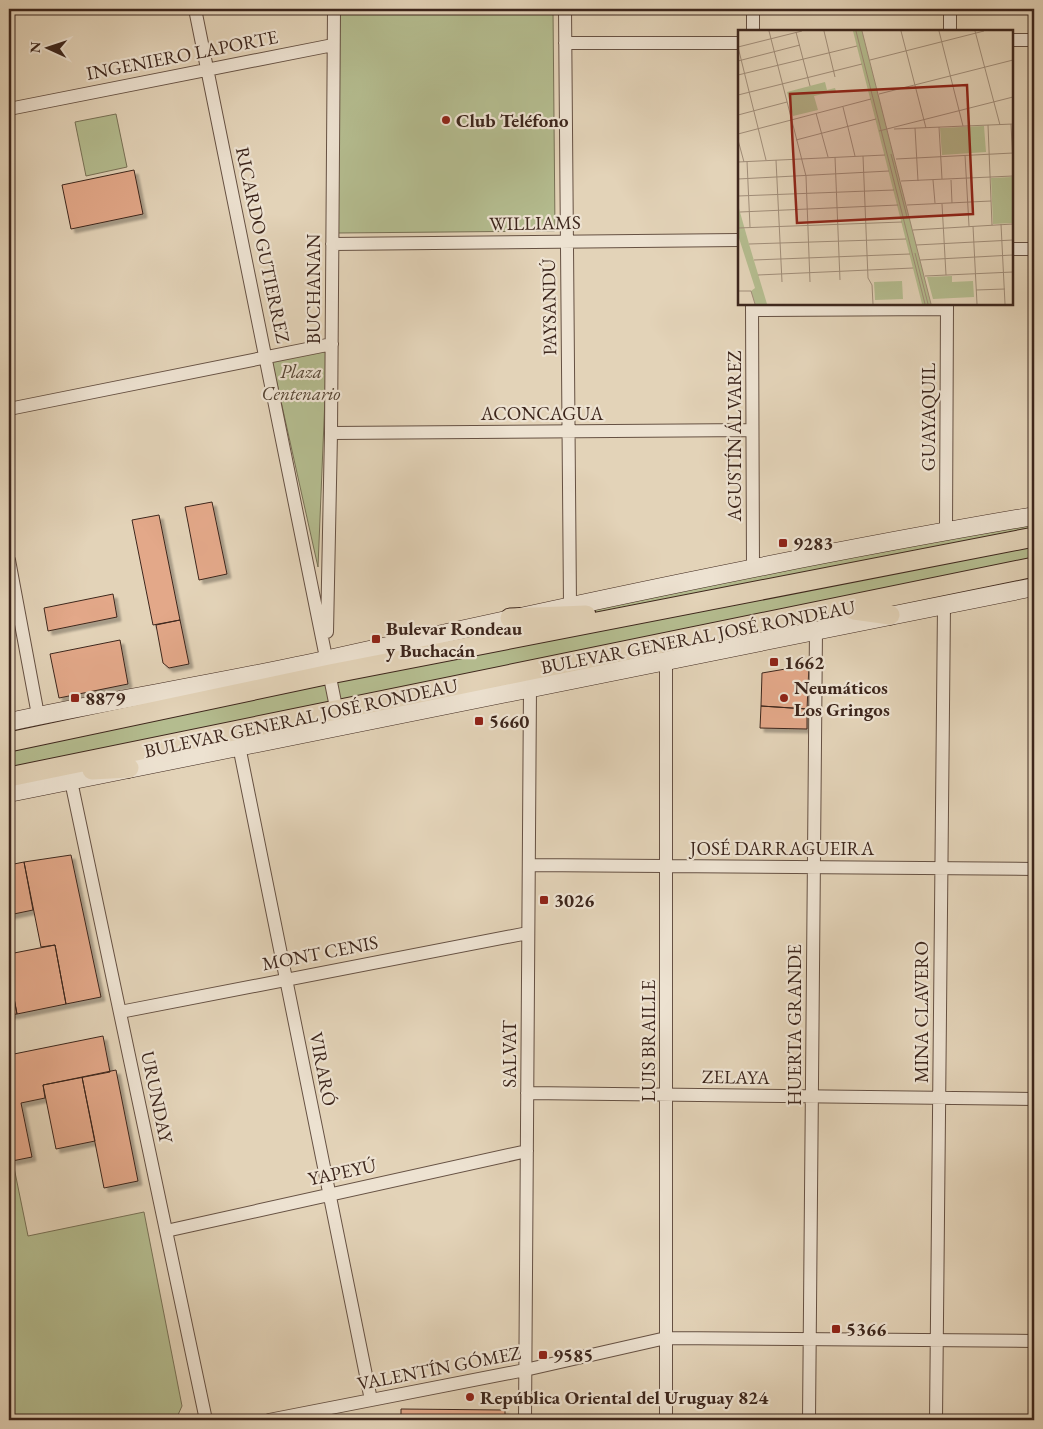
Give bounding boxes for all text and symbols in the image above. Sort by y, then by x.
north arrow [22,22,72,72]
street label: INGENIERO LAPORTE [84,24,280,86]
inset map [738,30,1013,305]
text: N [26,41,44,53]
place label: Club Teléfono [456,108,569,133]
marker: Club Teléfono [440,114,452,126]
street label: RICARDO GUTIERREZ [230,145,296,346]
street label: WILLIAMS [489,210,581,236]
street label: BUCHANAN [301,234,326,344]
street label: PAYSANDÚ [536,258,562,356]
street label: AGUSTÍN ÁLVAREZ [722,350,747,522]
park label: Plaza Centenario [261,359,341,406]
street label: GUAYAQUIL [916,363,941,471]
street label: ACONCAGUA [480,401,604,426]
place label: 9283 [793,531,833,556]
marker: 9283 [777,537,789,549]
street label: BULEVAR GENERAL JOSÉ RONDEAU [539,594,857,680]
place label: Bulevar Rondeau y Buchacán [386,616,523,663]
marker: Bulevar Rondeau y Buchacán [370,633,382,645]
place label: 1662 [784,650,824,675]
marker: 1662 [768,656,780,668]
street label: BULEVAR GENERAL JOSÉ RONDEAU [142,672,460,764]
place label: Neumáticos Los Gringos [794,675,890,722]
place label: 8879 [85,686,125,711]
marker: 8879 [69,692,81,704]
marker: Neumáticos Los Gringos [778,692,790,704]
place label: 5660 [489,709,529,734]
marker: 5660 [473,715,485,727]
street label: JOSÉ DARRAGUEIRA [688,836,875,861]
place label: 3026 [554,888,594,913]
marker: 3026 [538,894,550,906]
street label: MONT CENIS [260,929,380,977]
street label: MINA CLAVERO [909,941,934,1083]
street label: HUERTA GRANDE [782,944,807,1106]
street label: LUIS BRAILLE [636,980,661,1102]
street label: SALVAT [497,1020,522,1088]
street label: VIRARÓ [304,1030,342,1108]
street label: URUNDAY [135,1049,179,1146]
street label: ZELAYA [702,1064,771,1090]
street label: YAPEYÚ [305,1153,379,1191]
place label: 5366 [846,1317,886,1342]
marker: 5366 [830,1323,842,1335]
street label: VALENTÍN GÓMEZ [355,1340,523,1396]
place label: 9585 [553,1343,593,1368]
marker: 9585 [537,1349,549,1361]
place label: República Oriental del Uruguay 824 [480,1385,769,1410]
marker: República Oriental del Uruguay 824 [464,1391,476,1403]

